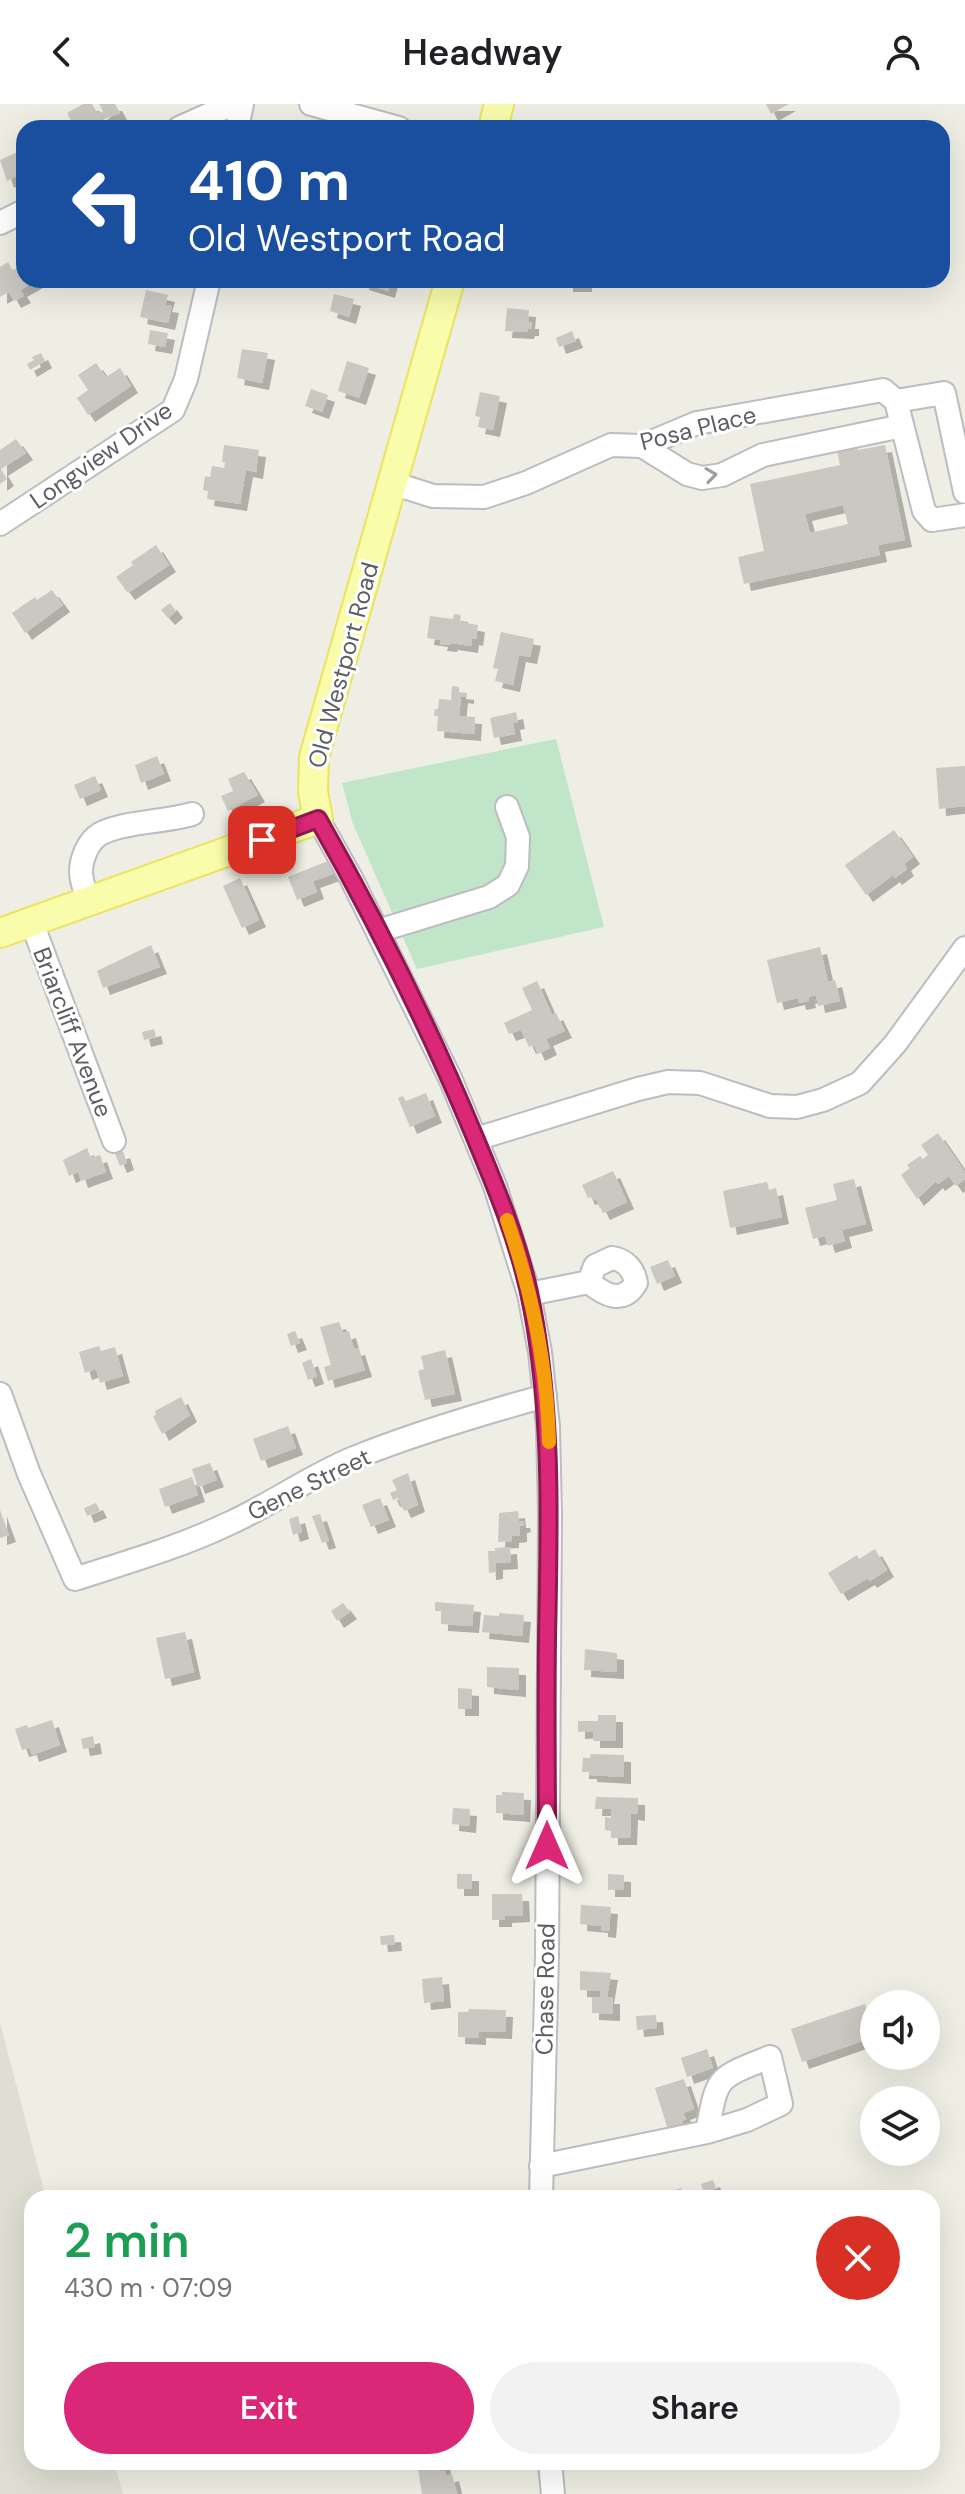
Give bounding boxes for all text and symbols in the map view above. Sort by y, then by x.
text: Headway [403,29,562,76]
icon: back [40,30,84,74]
icon: person [881,30,925,74]
text: 410 m [188,144,350,217]
icon: left [56,152,160,256]
text: Old Westport Road [188,215,506,262]
street label: Longview Drive [24,394,178,516]
street label: Posa Place [637,399,759,457]
one-way arrow [705,467,718,484]
street label: Old Westport Road [301,559,385,771]
pin [228,806,296,874]
icon: arrive [240,818,284,862]
street label: Briarcliff Avenue [26,943,120,1121]
street label: Gene Street [242,1441,376,1527]
position arrow [505,1804,589,1888]
street label: Chase Road [528,1923,562,2055]
map controls [860,1990,940,2166]
button: sound [860,1990,940,2070]
button: layers [860,2086,940,2166]
text: 2 min [64,2209,190,2272]
button: close [816,2216,900,2300]
text: 430 m · 07:09 [64,2271,233,2305]
button: Exit [64,2362,474,2454]
button: Share [490,2362,900,2454]

